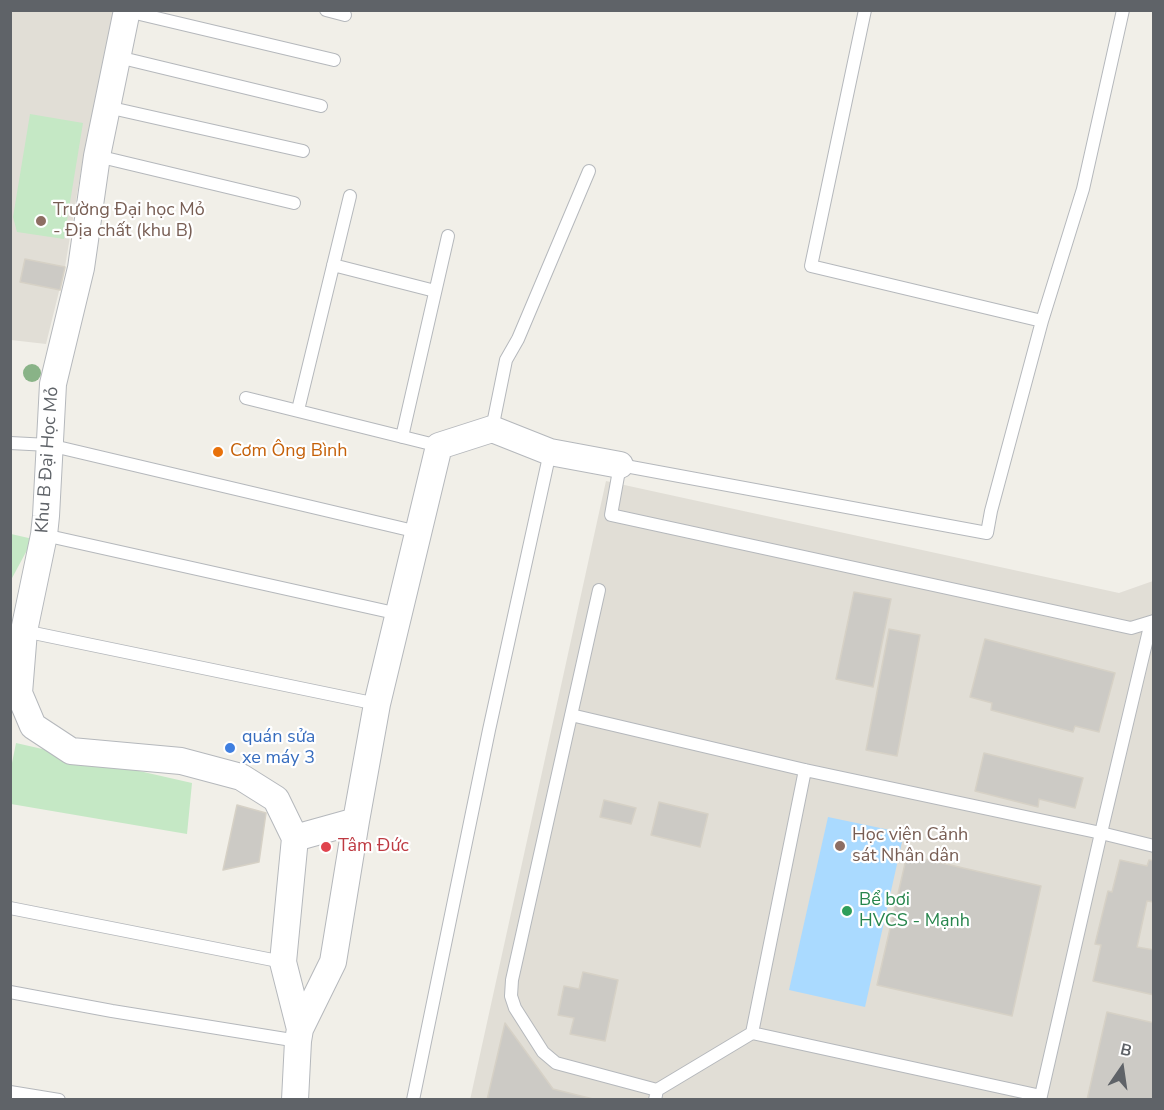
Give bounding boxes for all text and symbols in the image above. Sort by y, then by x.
place label: Trường Đại học Mỏ - Địa chất (khu B) [53,200,205,242]
marker: Trường Đại học Mỏ - Địa chất (khu B) [34,214,48,228]
street label: Khu B Đại Học Mỏ [32,386,64,534]
place label: Cơm Ông Bình [230,441,348,463]
marker: Cơm Ông Bình [211,445,225,459]
place label: quán sửa xe máy 3 [242,727,315,770]
marker: quán sửa xe máy 3 [223,741,237,755]
place label: Học viện Cảnh sát Nhân dân [852,825,968,868]
place label: Tâm Đức [338,836,409,858]
marker: Học viện Cảnh sát Nhân dân [833,839,847,853]
marker: Tâm Đức [319,840,333,854]
place label: Bể bơi HVCS - Mạnh [859,890,970,932]
marker: Bể bơi HVCS - Mạnh [840,904,854,918]
north arrow [1092,1038,1152,1098]
text: B [1118,1039,1134,1062]

